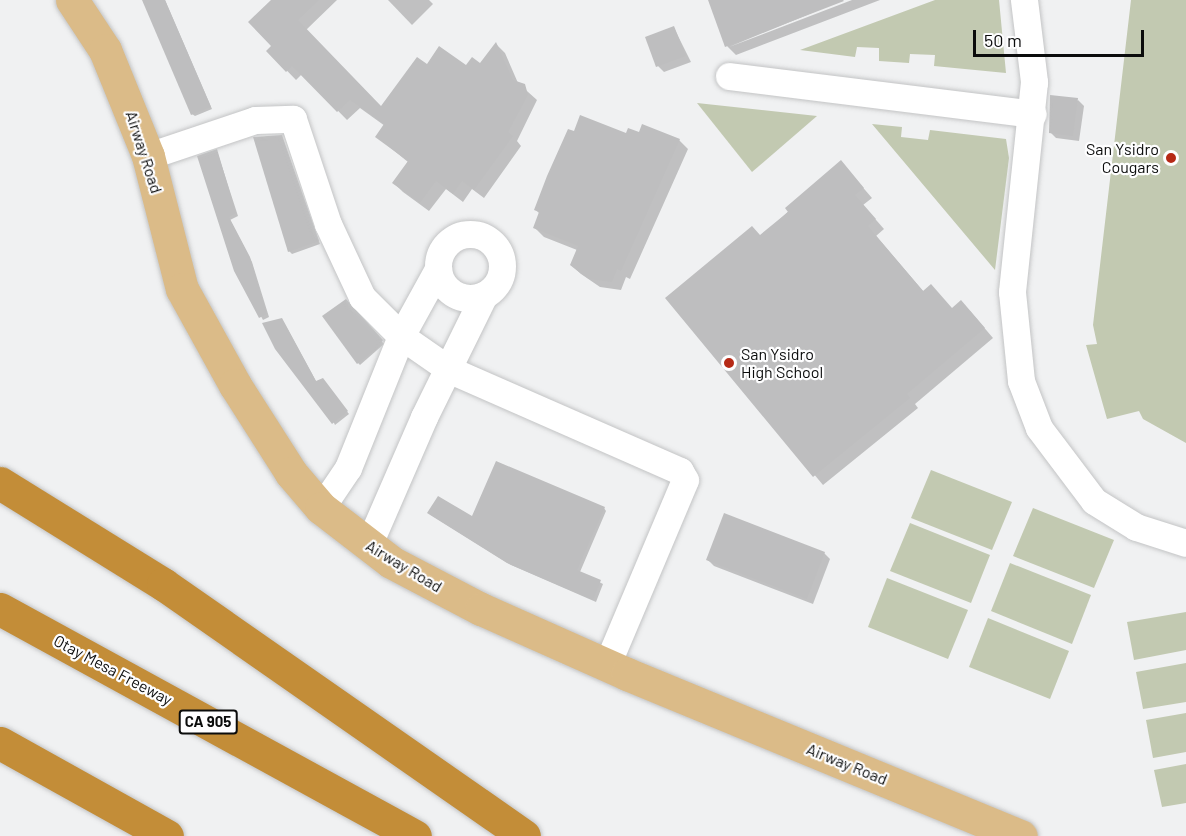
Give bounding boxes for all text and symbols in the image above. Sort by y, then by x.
scale bar [976,18,1147,56]
text: 50 m [984,29,1022,51]
street label: Airway Road [122,108,166,196]
place label: San Ysidro Cougars [1086,139,1159,177]
marker: San Ysidro Cougars [1164,151,1178,165]
place label: San Ysidro High School [741,344,823,382]
marker: San Ysidro High School [722,356,736,370]
street label: Airway Road [362,536,446,596]
street label: Otay Mesa Freeway [50,631,176,709]
road number: CA 905 [178,710,238,734]
street label: Airway Road [804,739,890,789]

